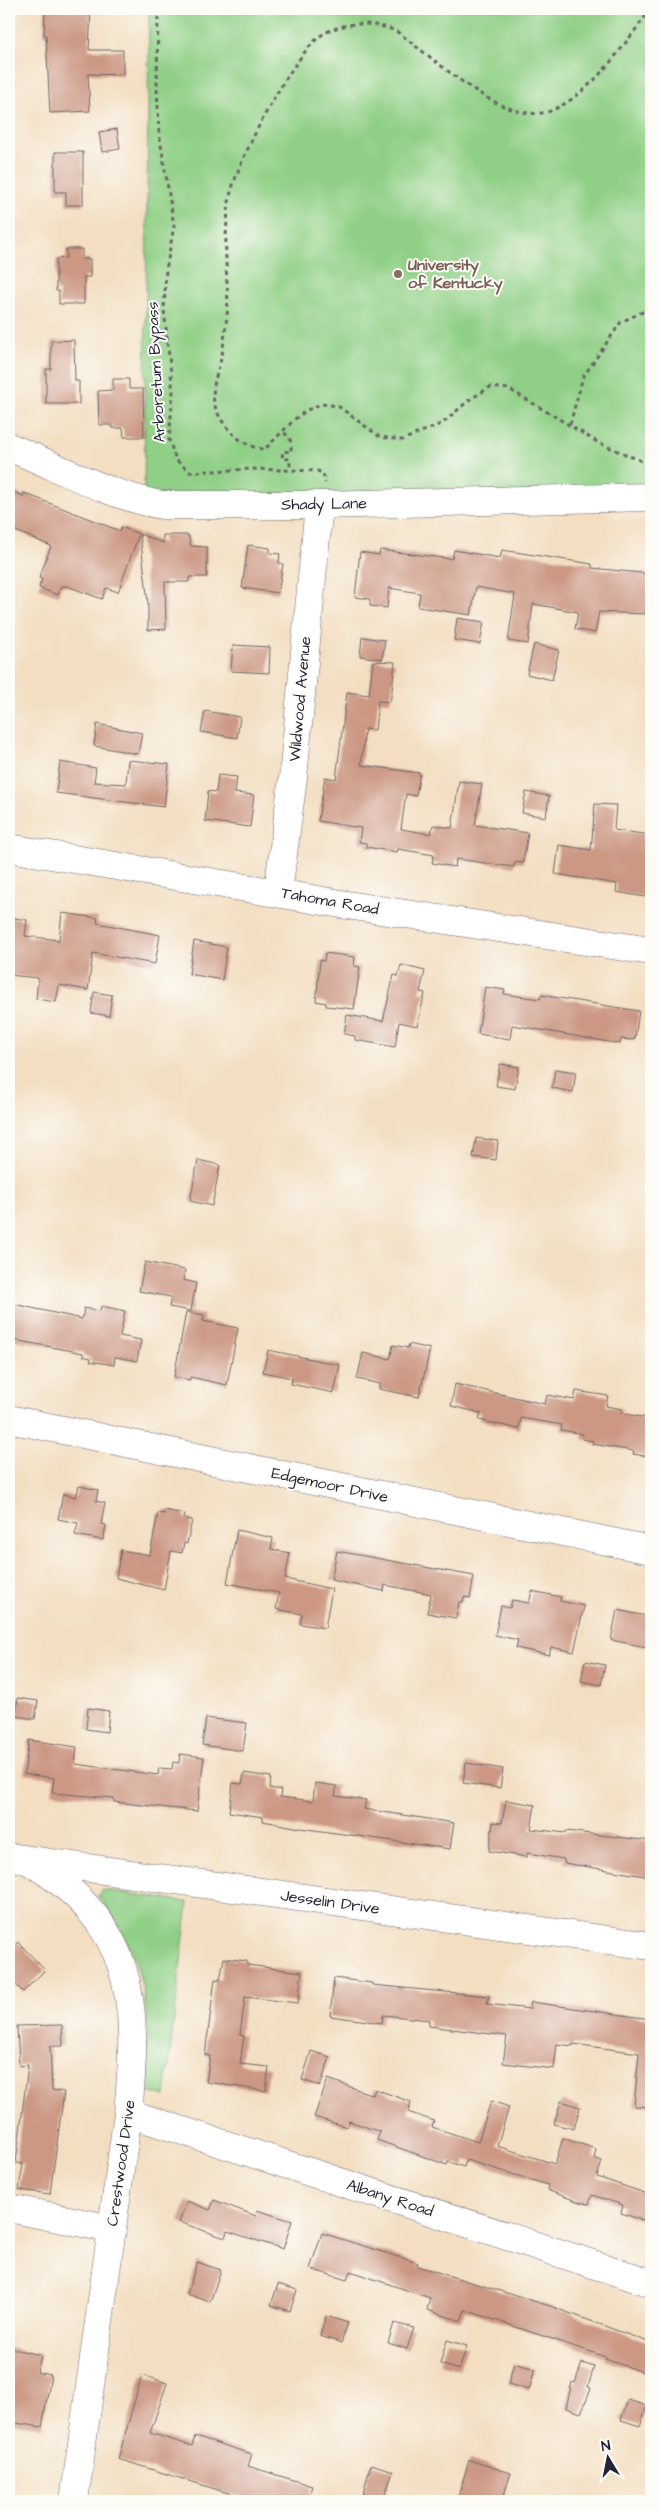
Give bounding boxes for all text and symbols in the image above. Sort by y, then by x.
place label: University of Kentucky [408,254,503,295]
marker: University of Kentucky [392,268,404,280]
street label: Arboretum Bypass [141,301,172,443]
street label: Shady Lane [281,492,367,517]
street label: Wildwood Avenue [284,635,316,763]
street label: Tahoma Road [279,882,381,920]
street label: Edgemoor Drive [269,1462,391,1509]
street label: Jesselin Drive [279,1884,381,1920]
street label: Crestwood Drive [101,2098,141,2228]
street label: Albany Road [344,2174,436,2223]
north arrow [582,2432,632,2482]
text: N [600,2436,612,2457]

